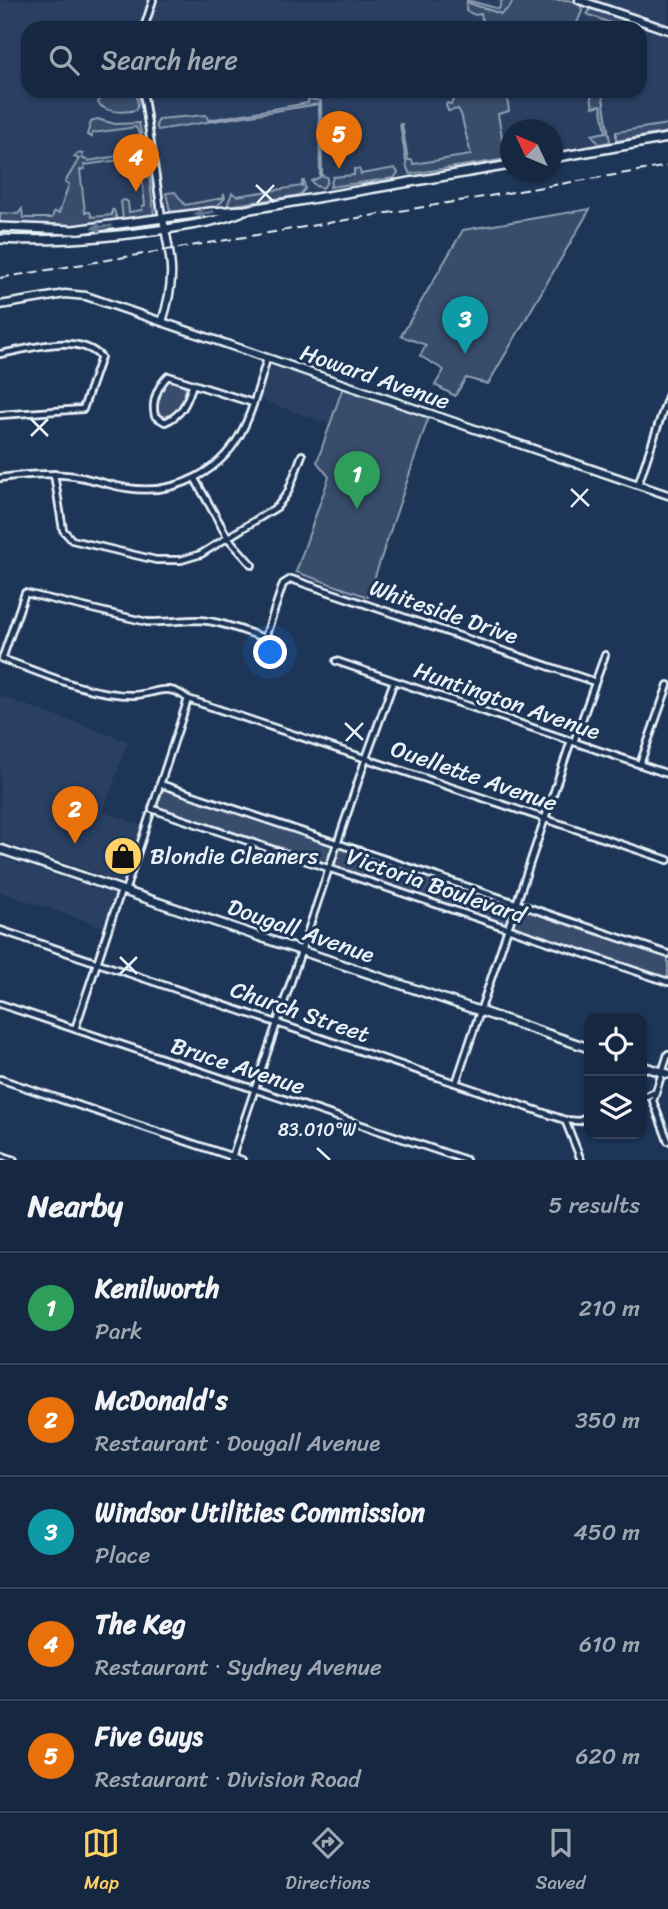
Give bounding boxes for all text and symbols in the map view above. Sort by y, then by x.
search box [21,21,647,98]
text: Search here [101,37,238,83]
icon: search [45,41,83,79]
pin: 5 [316,111,362,169]
north arrow [500,119,563,182]
pin: 4 [113,134,159,192]
one-way arrow [193,207,215,218]
one-way arrow [91,222,113,233]
pin: 3 [442,296,488,354]
street label: Howard Avenue [294,332,456,422]
pin: 1 [334,451,380,509]
street label: Whiteside Drive [364,567,524,657]
your location [253,635,287,669]
street label: Huntington Avenue [408,650,606,752]
street label: Ouellette Avenue [385,728,563,824]
pin: 2 [52,786,98,844]
shop icon: Blondie Cleaners [102,835,144,877]
place label: Blondie Cleaners [150,836,319,877]
street label: Victoria Boulevard [341,836,533,936]
street label: Dougall Avenue [222,887,380,975]
street label: Church Street [225,969,375,1055]
map controls [584,1013,647,1139]
button: locate [584,1013,647,1076]
street label: Bruce Avenue [166,1025,311,1107]
button: layers [584,1076,647,1139]
text: 83.010°W [278,1114,357,1146]
text: Nearby [28,1179,123,1233]
text: 5 results [549,1185,640,1226]
text: Kenilworth [95,1265,219,1311]
text: 1 [46,1288,56,1329]
text: 210 m [579,1288,640,1329]
text: Park [95,1311,142,1352]
text: McDonald's [95,1377,228,1423]
text: 2 [44,1400,58,1441]
text: 350 m [575,1400,640,1441]
text: Restaurant · Dougall Avenue [95,1423,380,1464]
text: Windsor Utilities Commission [95,1489,425,1535]
text: 3 [45,1512,57,1553]
text: 450 m [573,1512,640,1553]
text: Place [95,1535,150,1576]
text: The Keg [95,1601,186,1647]
text: 4 [44,1624,58,1665]
text: 610 m [579,1624,640,1665]
text: Restaurant · Sydney Avenue [95,1647,382,1688]
text: Five Guys [95,1713,203,1759]
text: 5 [44,1736,58,1777]
text: 620 m [575,1736,640,1777]
text: Restaurant · Division Road [95,1759,360,1800]
tab: Map [82,1824,120,1899]
tab: Directions [285,1824,371,1899]
tab: Saved [535,1824,586,1899]

